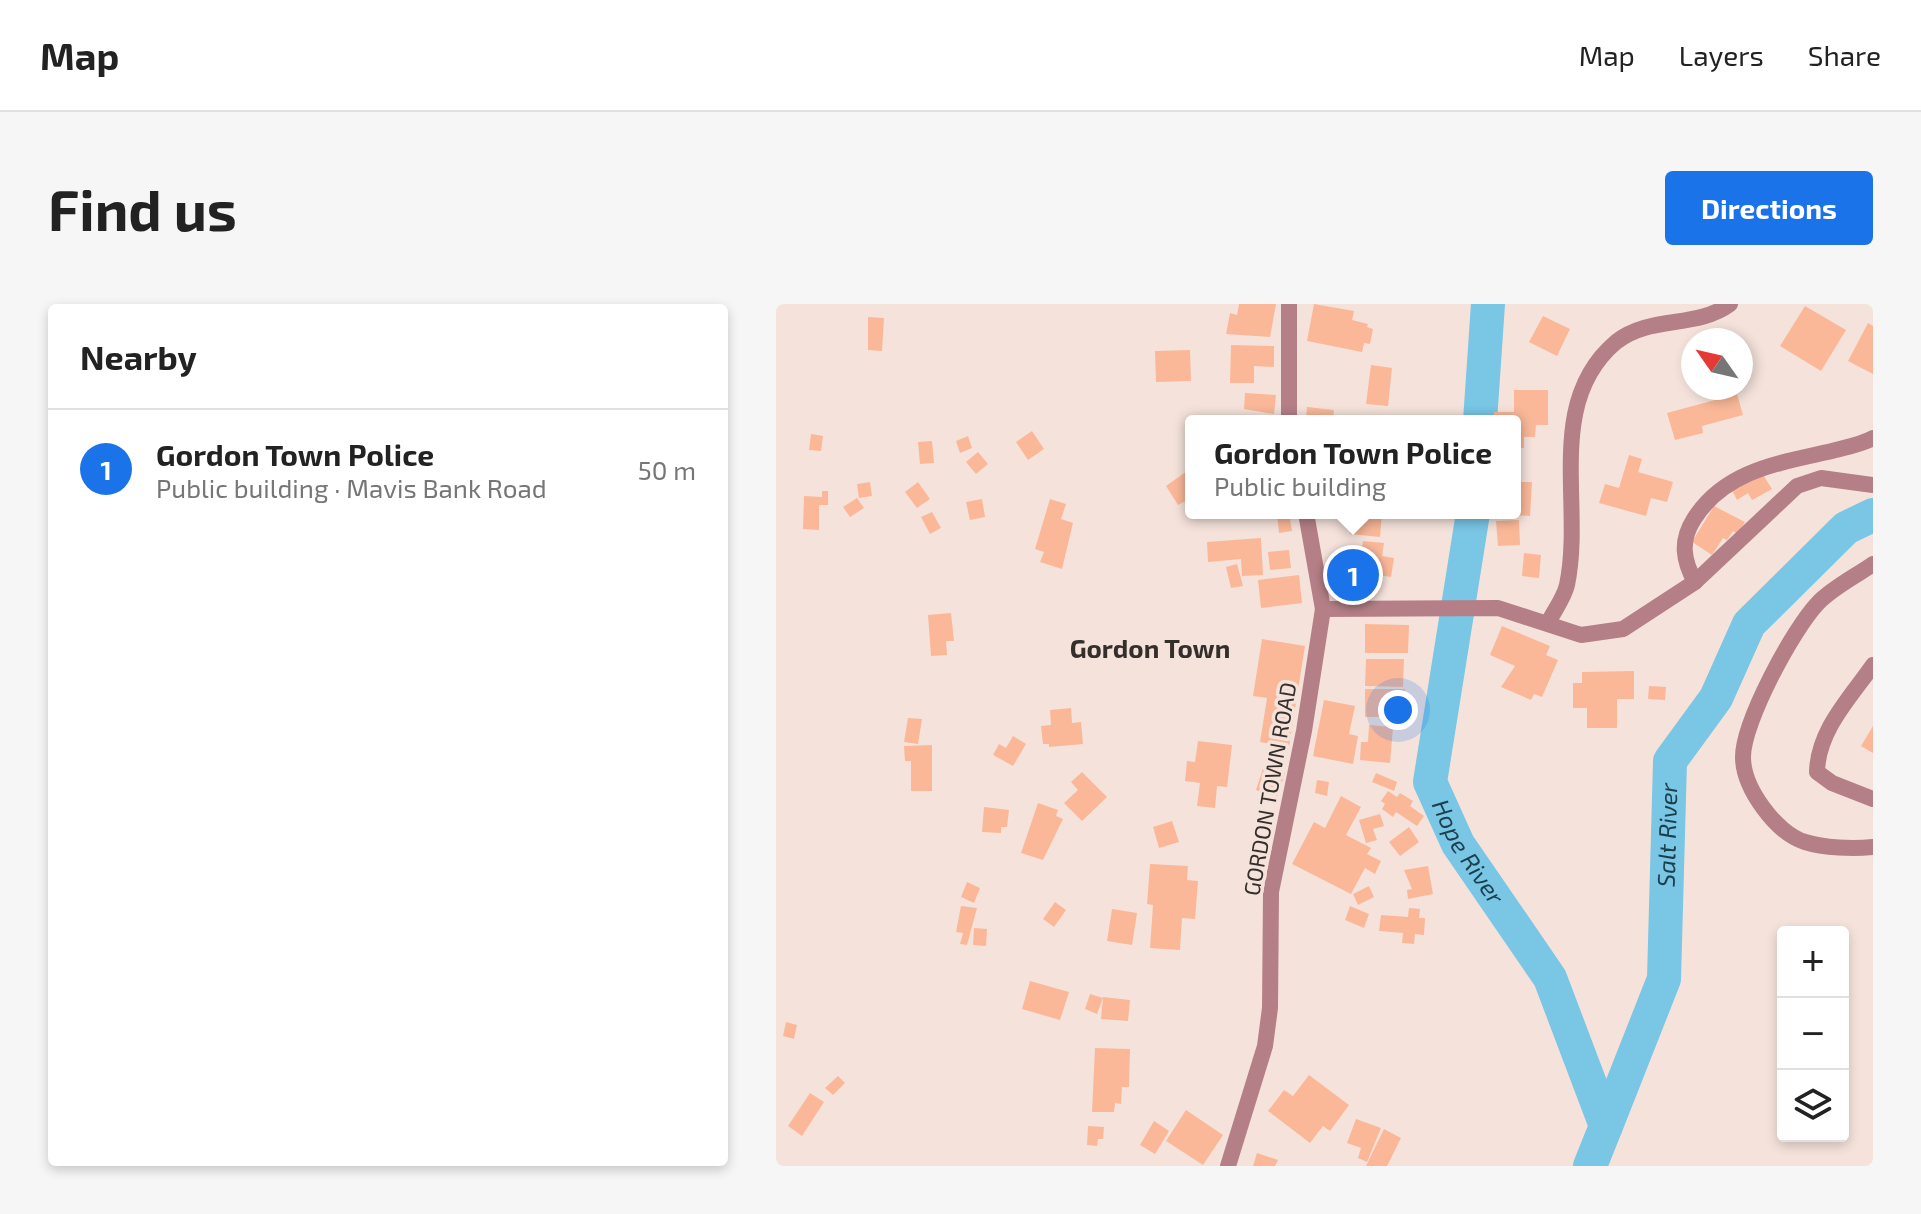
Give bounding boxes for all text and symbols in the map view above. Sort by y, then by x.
text: Map [40,32,119,78]
text: Map [1579,38,1635,72]
text: Layers [1679,38,1764,72]
text: Share [1808,38,1881,72]
button: Directions [1665,171,1873,245]
text: Find us [48,175,237,242]
north arrow [1681,328,1753,400]
text: Nearby [80,336,197,377]
popup [1185,415,1521,519]
text: Gordon Town Police [1214,434,1492,470]
text: Gordon Town Police [156,436,434,472]
text: 1 [100,454,112,485]
text: 50 m [638,454,696,485]
text: Public building [1214,470,1386,501]
text: Public building · Mavis Bank Road [156,472,547,503]
pin: 1 [1327,545,1379,605]
district label: Gordon Town [1070,632,1230,663]
street label: GORDON TOWN ROAD [1237,680,1301,898]
your location [1378,690,1418,730]
water label: Salt River [1651,782,1682,888]
water label: Hope River [1427,794,1511,910]
map controls [1777,926,1849,1142]
button: + [1777,926,1849,998]
button: − [1777,998,1849,1070]
button: layers [1777,1070,1849,1142]

